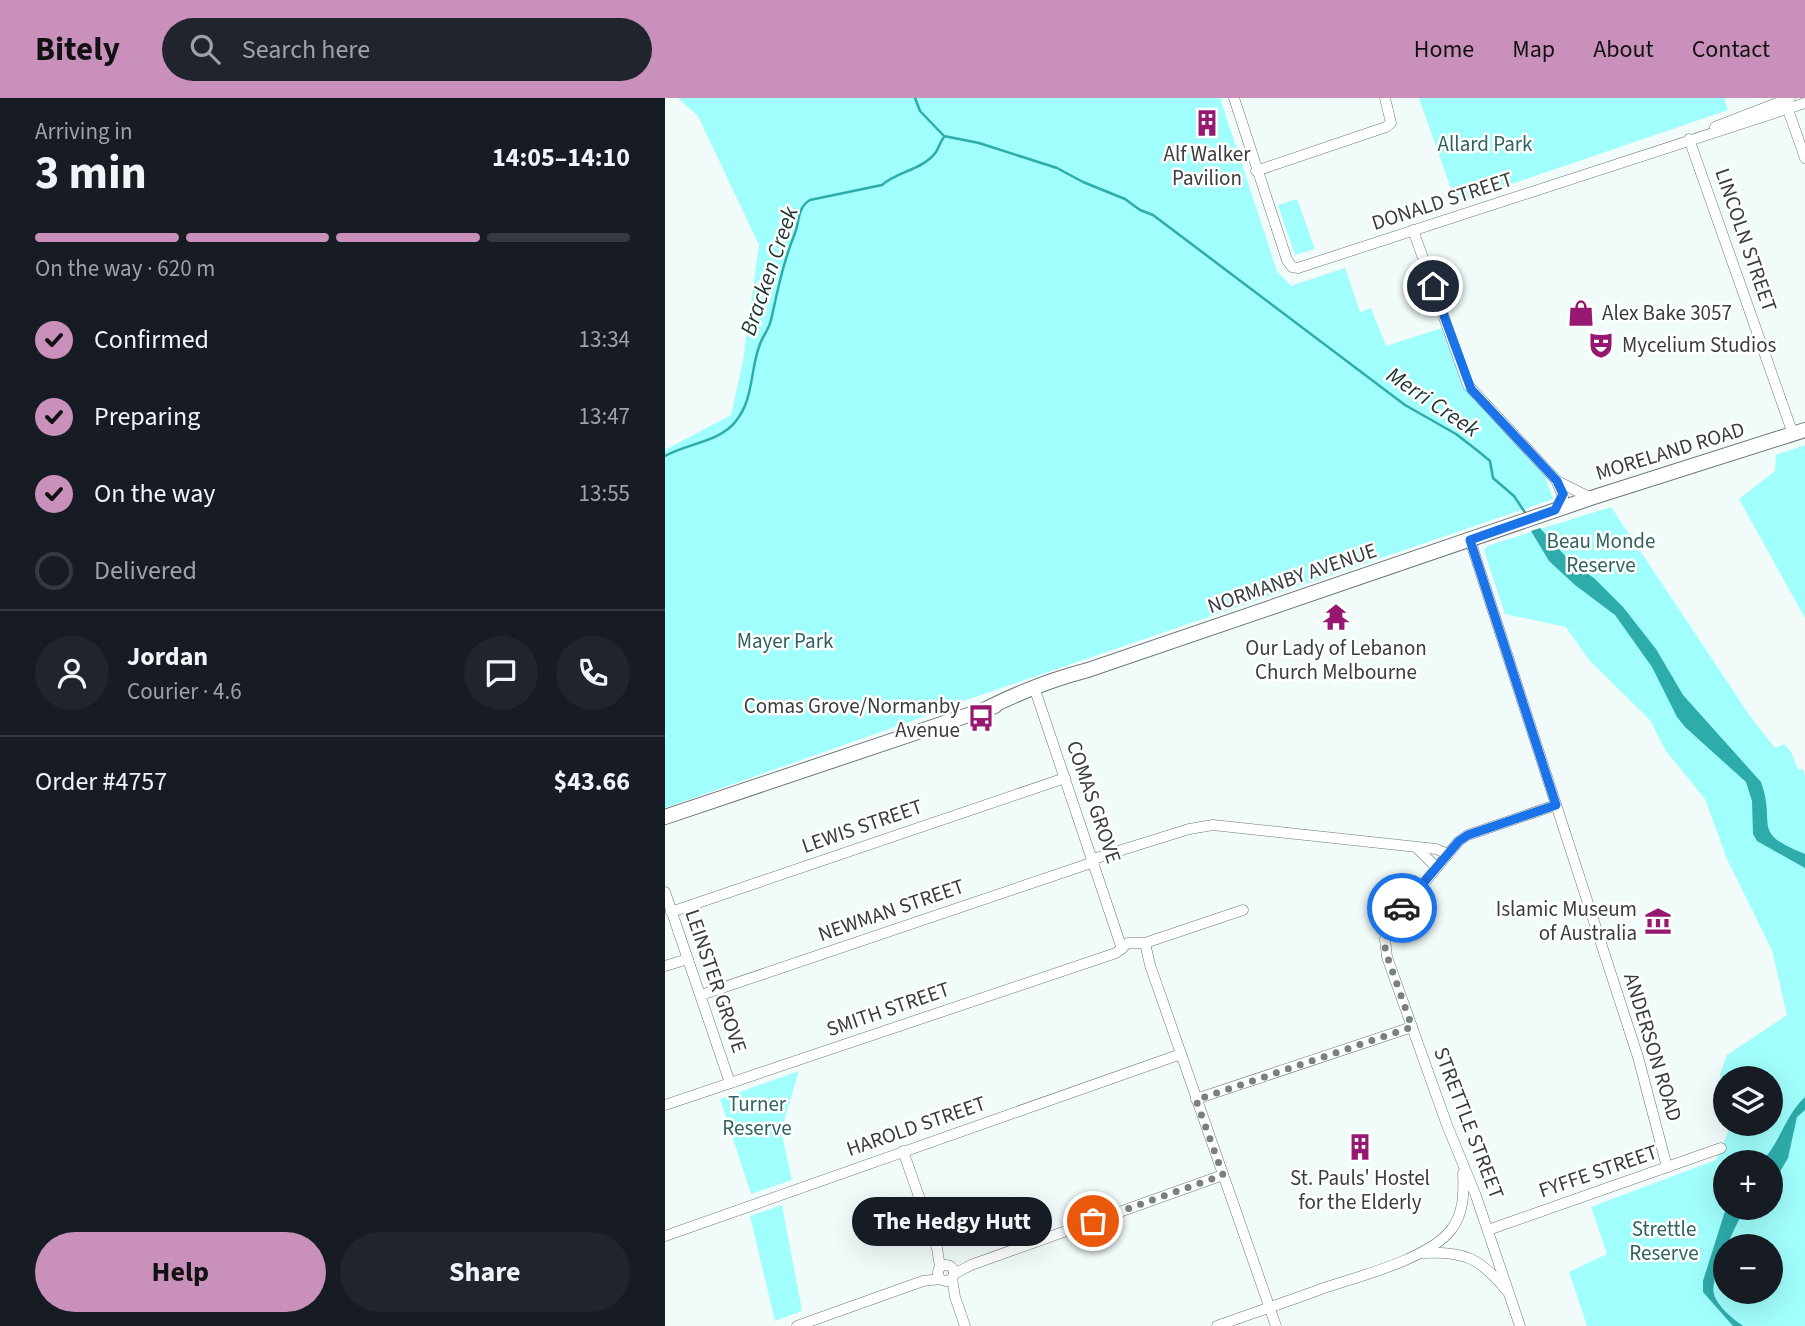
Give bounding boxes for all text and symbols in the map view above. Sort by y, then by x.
search box [162,18,652,81]
text: Bitely [35,26,120,73]
icon: search [186,30,224,68]
text: Search here [242,31,370,68]
text: Home [1414,32,1474,67]
text: Map [1512,32,1555,67]
text: About [1593,32,1654,67]
text: Contact [1692,32,1770,67]
building icon: Alf Walker Pavilion [1192,108,1222,138]
text: Arriving in [35,115,133,148]
park label: Allard Park [1438,129,1533,159]
text: 14:05–14:10 [492,139,630,176]
place label: Alf Walker Pavilion [1164,139,1251,193]
text: 3 min [35,141,147,206]
street label: DONALD STREET [1368,164,1516,238]
street label: LINCOLN STREET [1707,164,1785,316]
water label: Bracken Creek [731,201,807,340]
text: On the way · 620 m [35,252,215,285]
pin [1403,256,1463,316]
icon: home [1414,267,1452,305]
shop icon: Alex Bake 3057 [1566,298,1596,328]
place label: Alex Bake 3057 [1602,298,1732,328]
icon: check [35,321,73,359]
text: Confirmed [94,321,209,358]
text: 13:34 [579,323,630,356]
theatre icon: Mycelium Studios [1586,330,1616,360]
place label: Mycelium Studios [1622,330,1776,360]
water label: Merri Creek [1380,359,1487,446]
icon: check [35,398,73,436]
text: Preparing [94,398,200,435]
text: 13:47 [579,400,630,433]
street label: MORELAND ROAD [1592,414,1748,488]
icon: check [35,475,73,513]
text: On the way [94,475,215,512]
text: 13:55 [579,477,630,510]
park label: Beau Monde Reserve [1547,526,1655,580]
street label: NORMANBY AVENUE [1203,535,1381,621]
text: Delivered [94,552,197,589]
temple icon: Our Lady of Lebanon Church Melbourne [1321,602,1351,632]
park label: Mayer Park [737,626,834,656]
place label: Our Lady of Lebanon Church Melbourne [1245,633,1427,687]
button: person [35,636,109,710]
button: chat [464,636,538,710]
button: phone [556,636,630,710]
text: Jordan [127,638,208,675]
text: Courier · 4.6 [127,675,242,708]
place label: Comas Grove/Normanby Avenue [744,691,960,745]
bus stop icon: Comas Grove/Normanby Avenue [966,703,996,733]
street label: COMAS GROVE [1059,737,1129,867]
text: Order #4757 [35,763,167,800]
text: $43.66 [554,763,630,800]
street label: LEWIS STREET [797,791,927,861]
street label: NEWMAN STREET [814,871,968,949]
courier [1367,873,1437,943]
icon: car [1383,889,1421,927]
place label: Islamic Museum of Australia [1496,894,1637,948]
street label: LEINSTER GROVE [677,905,755,1057]
museum icon: Islamic Museum of Australia [1643,906,1673,936]
street label: ANDERSON ROAD [1616,969,1690,1125]
street label: SMITH STREET [822,974,954,1044]
street label: STRETTLE STREET [1426,1043,1512,1203]
map controls [1713,1066,1783,1304]
button: layers [1713,1066,1783,1136]
street label: HAROLD STREET [842,1088,990,1164]
park label: Turner Reserve [722,1089,792,1143]
building icon: St. Pauls' Hostel for the Elderly [1345,1132,1375,1162]
street label: FYFFE STREET [1535,1137,1661,1205]
button: + [1713,1150,1783,1220]
place label: St. Pauls' Hostel for the Elderly [1290,1163,1430,1217]
pin [1063,1191,1123,1251]
callout: The Hedgy Hutt [852,1196,1051,1246]
icon: bag [1074,1202,1112,1240]
text: The Hedgy Hutt [873,1205,1031,1238]
park label: Strettle Reserve [1629,1214,1699,1268]
button: Help [35,1232,326,1312]
button: Share [340,1232,630,1312]
button: − [1713,1234,1783,1304]

